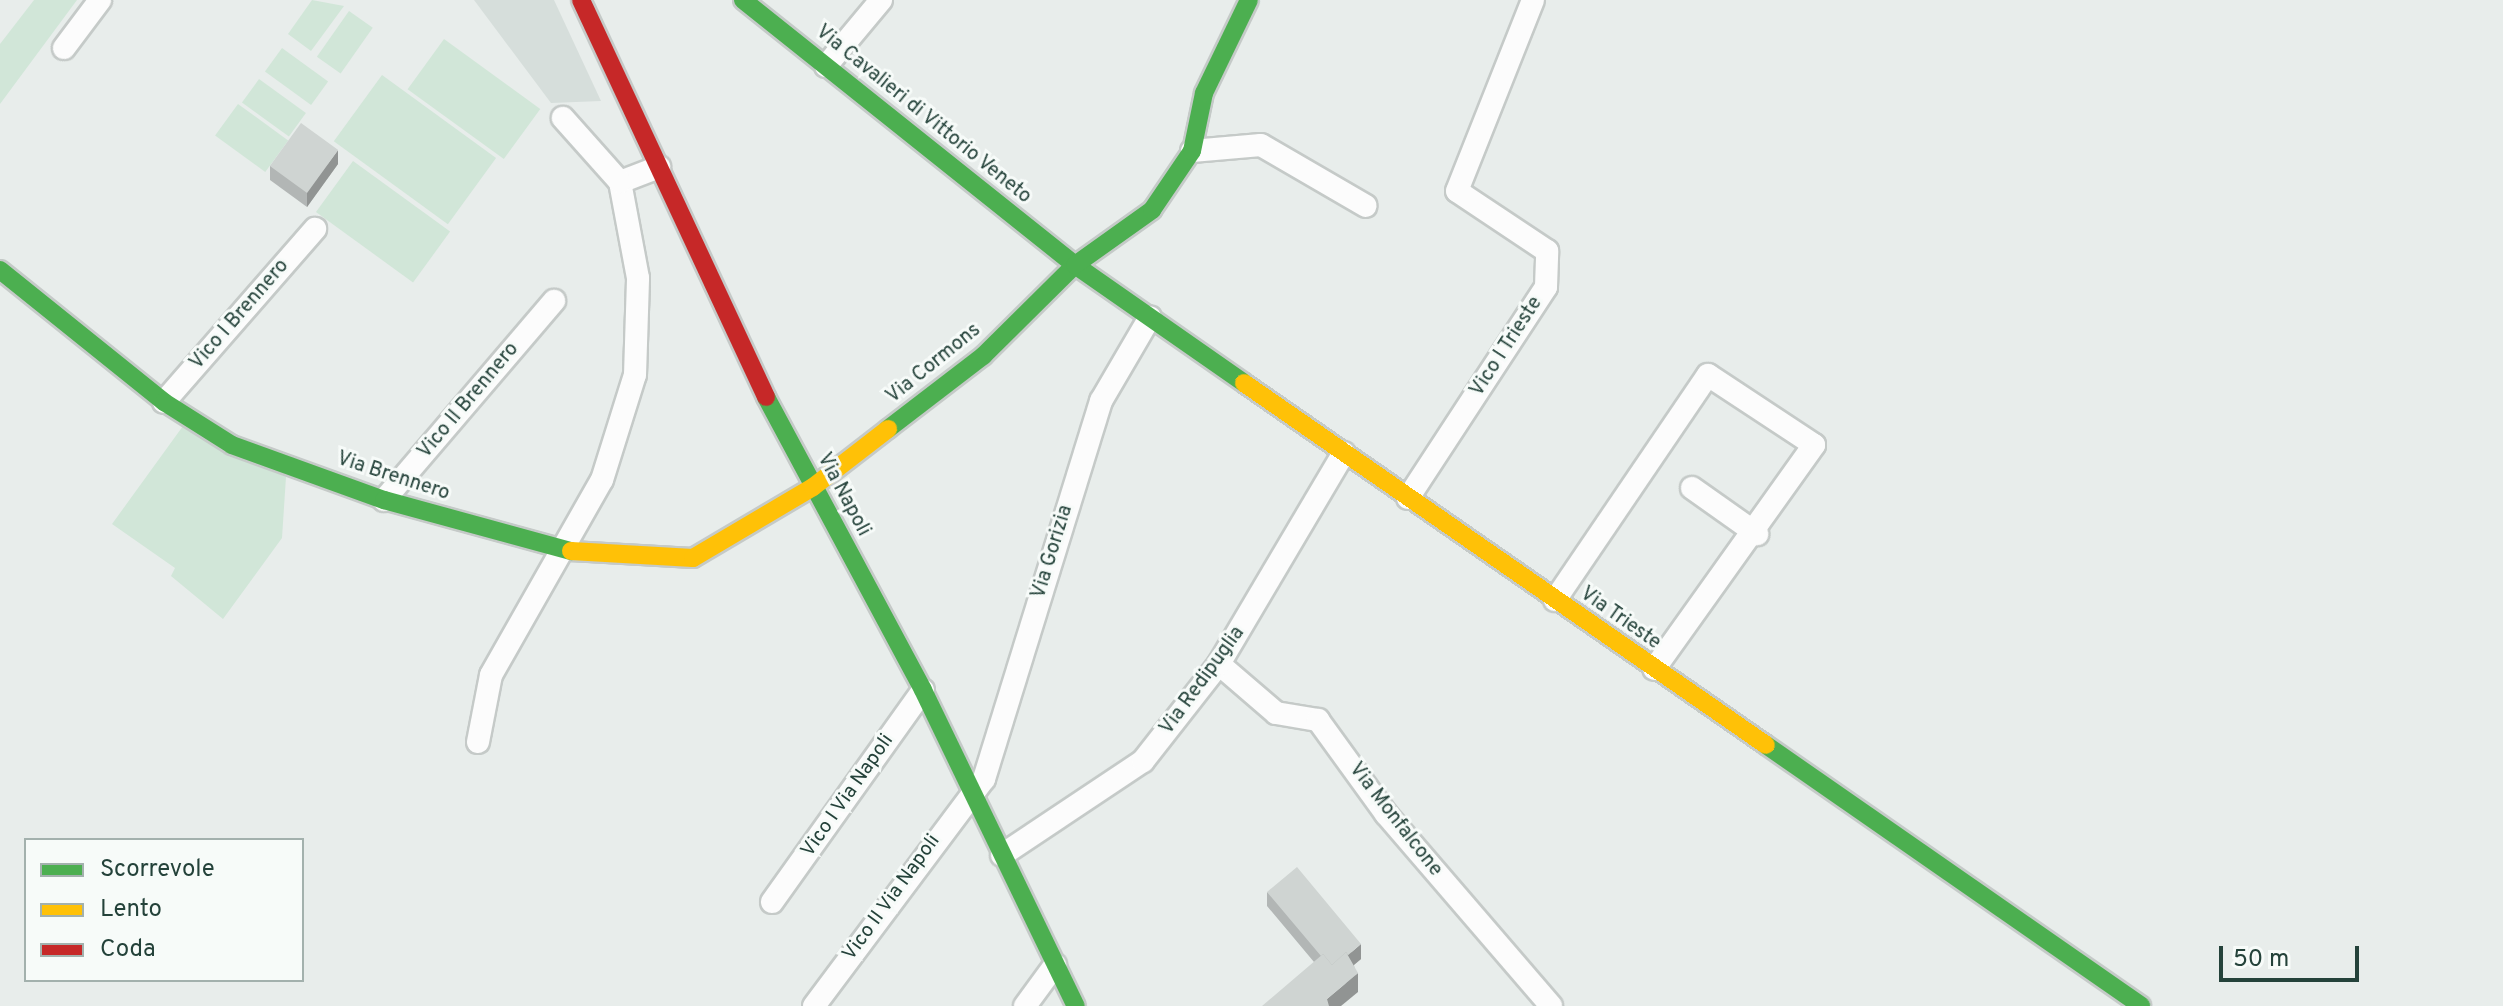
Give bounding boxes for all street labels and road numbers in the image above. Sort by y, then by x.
street label: Via Cavalieri di Vittorio Veneto [810,20,1036,210]
street label: Vico I Brennero [186,255,294,375]
street label: Vico I Trieste [1466,292,1548,402]
street label: Via Cormons [882,319,986,409]
street label: Vico II Brennero [414,338,524,464]
street label: Via Brennero [334,447,452,507]
street label: Via Napoli [811,449,875,541]
street label: Via Gorizia [1027,502,1079,602]
street label: Via Trieste [1575,582,1665,656]
street label: Via Redipuglia [1156,622,1250,740]
street label: Vico I Via Napoli [797,730,899,862]
street label: Via Monfalcone [1343,758,1447,882]
street label: Vico II Via Napoli [838,830,946,966]

